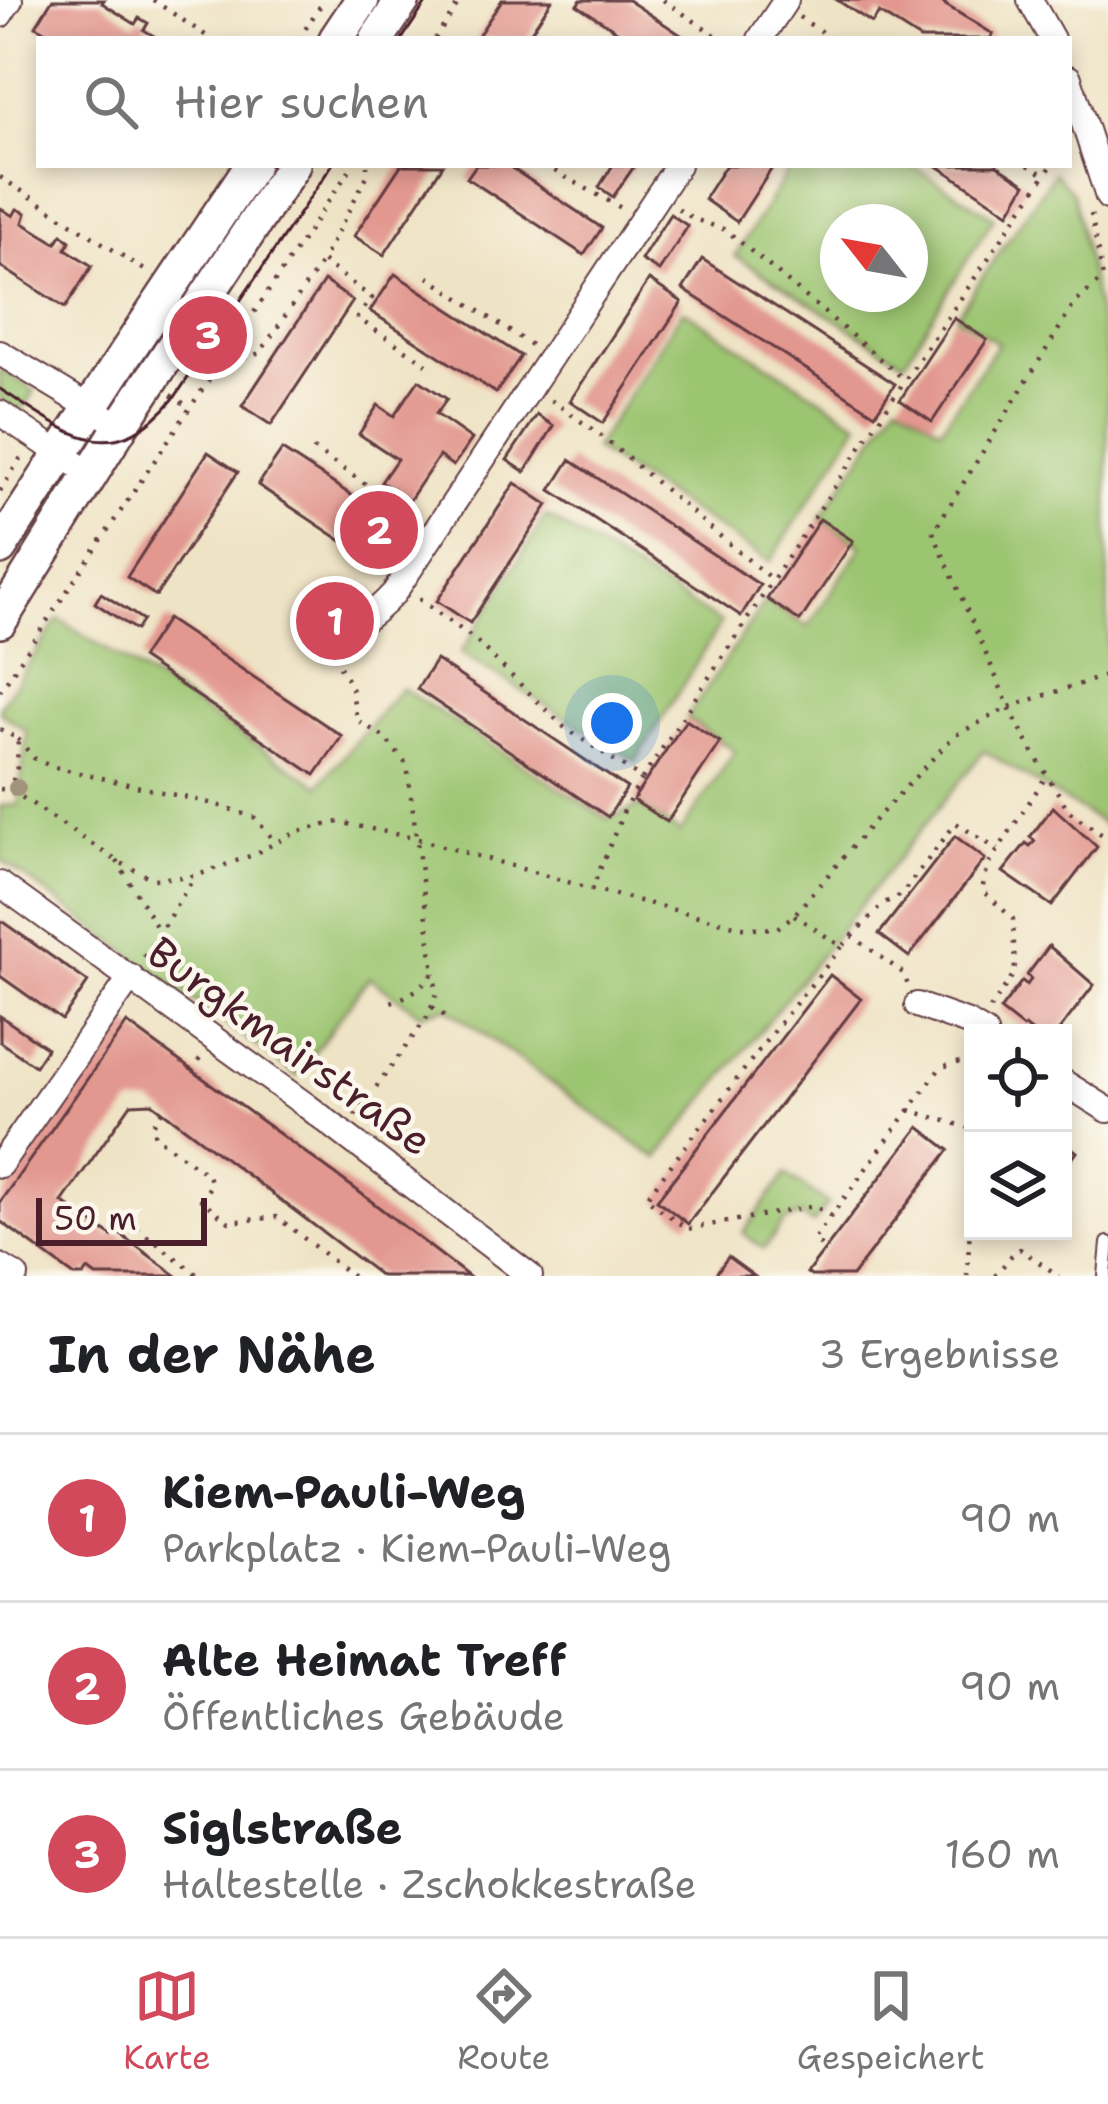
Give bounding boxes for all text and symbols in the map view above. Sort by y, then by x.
search box [36,36,1072,168]
icon: search [78,69,144,135]
text: Hier suchen [174,72,429,132]
north arrow [820,204,928,312]
pin: 3 [169,290,247,380]
pin: 2 [340,485,418,575]
pin: 1 [296,576,374,666]
your location [582,693,642,753]
street label: Burgkmairstraße [136,924,444,1168]
map controls [964,1024,1072,1240]
button: locate [964,1024,1072,1132]
button: layers [964,1132,1072,1240]
scale bar [36,1192,207,1245]
text: 50 m [54,1196,137,1241]
text: In der Nähe [48,1320,376,1388]
text: 3 Ergebnisse [819,1328,1060,1380]
text: Kiem-Pauli-Weg [162,1462,526,1522]
text: 1 [78,1492,96,1544]
text: 90 m [959,1492,1060,1544]
text: Parkplatz · Kiem-Pauli-Weg [162,1522,671,1574]
text: Alte Heimat Treff [162,1630,567,1690]
text: 2 [73,1660,101,1712]
text: 90 m [959,1660,1060,1712]
text: Öffentliches Gebäude [162,1690,565,1742]
text: Siglstraße [162,1798,403,1858]
text: 3 [73,1828,101,1880]
text: 160 m [945,1828,1060,1880]
text: Haltestelle · Zschokkestraße [162,1858,696,1910]
tab: Karte [123,1963,211,2080]
tab: Route [457,1963,550,2080]
tab: Gespeichert [797,1963,985,2080]

